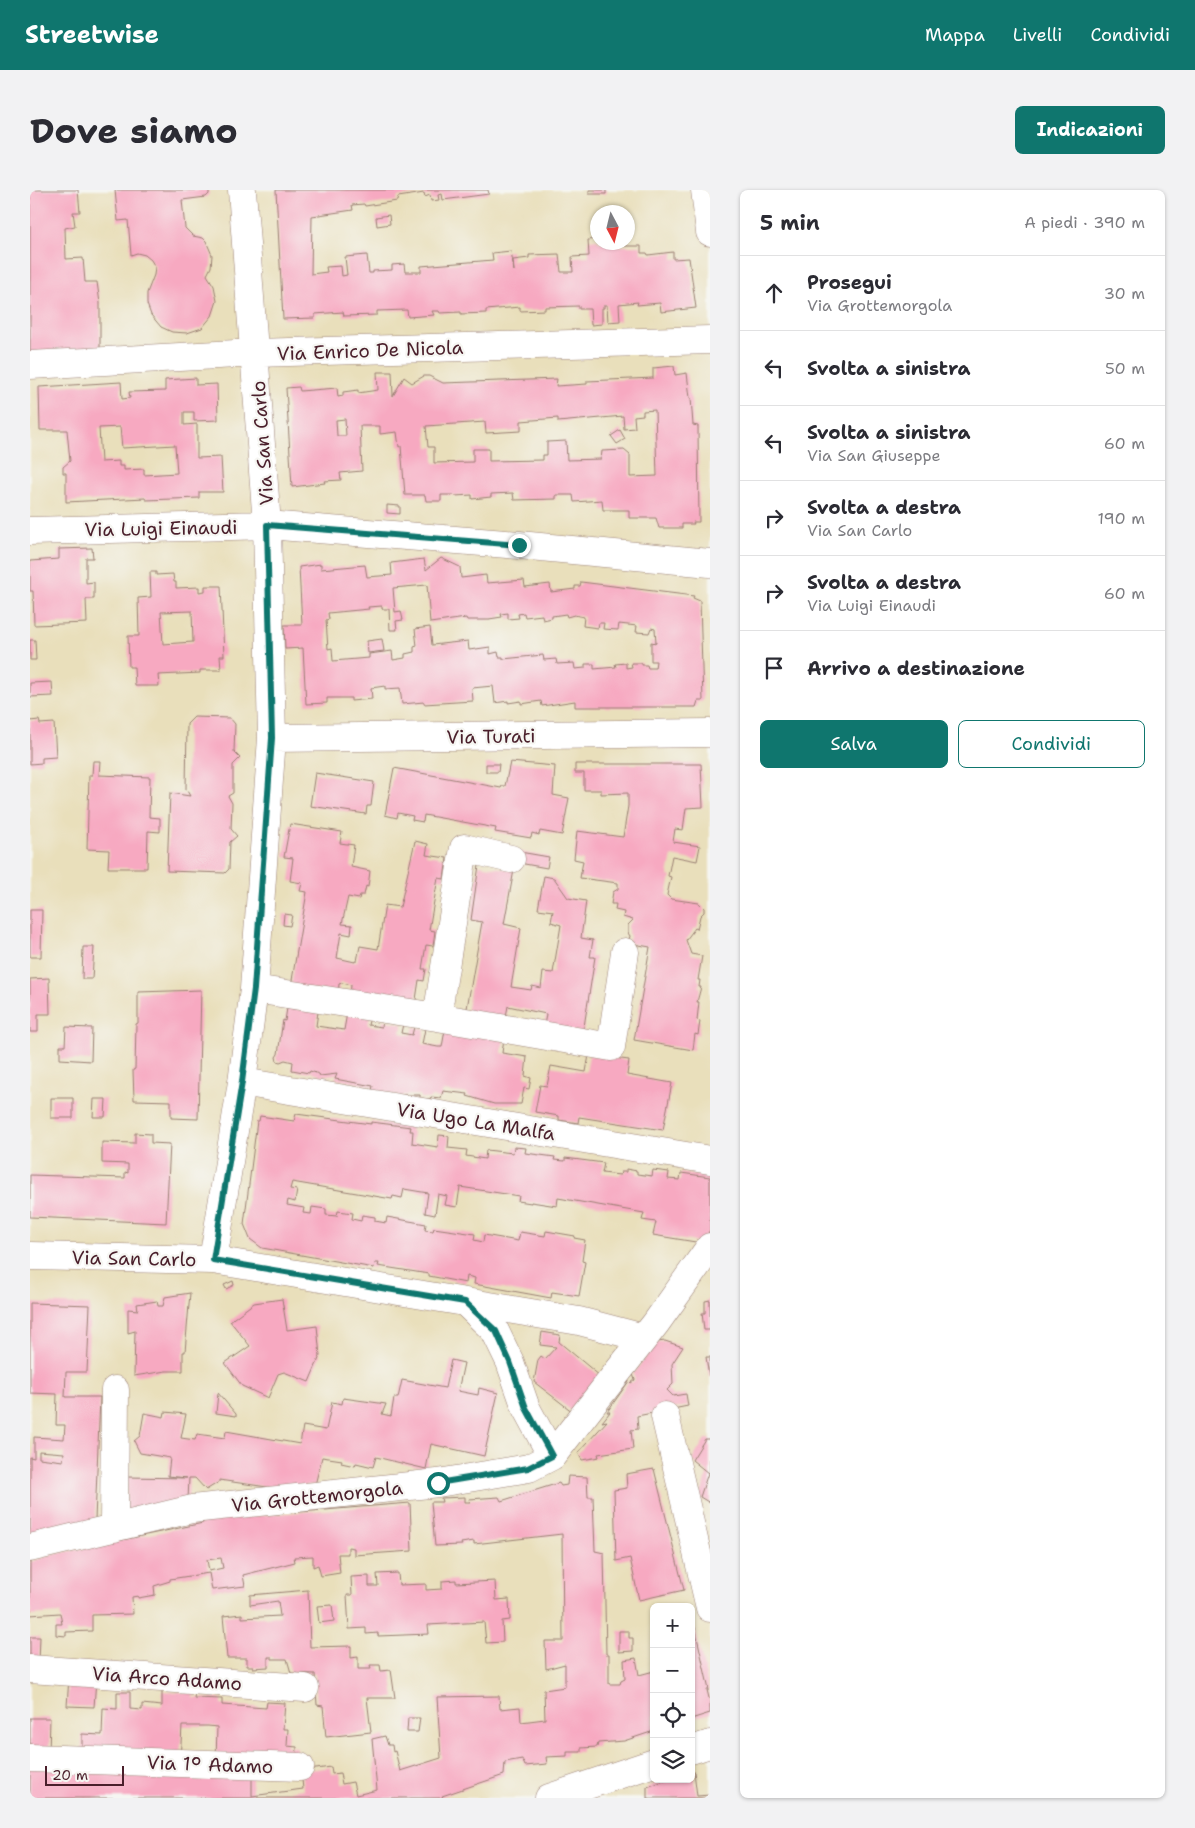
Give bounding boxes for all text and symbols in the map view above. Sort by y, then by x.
text: Streetwise [25,19,159,51]
text: Mappa [925,23,985,47]
text: Livelli [1013,23,1062,47]
text: Condividi [1090,23,1170,47]
button: Indicazioni [1015,106,1165,154]
text: Dove siamo [30,107,238,154]
north arrow [590,205,635,250]
text: 5 min [760,209,820,237]
text: A piedi · 390 m [1024,212,1145,233]
text: Prosegui [807,270,892,295]
icon: ahead [760,279,788,307]
text: 30 m [1104,283,1145,304]
text: Via Grottemorgola [807,295,952,316]
street label: Via Enrico De Nicola [276,335,464,366]
icon: left [760,354,788,382]
text: Svolta a sinistra [807,356,970,381]
text: 50 m [1105,358,1145,379]
street label: Via San Carlo [246,380,279,506]
text: Svolta a sinistra [807,420,970,445]
icon: left [760,429,788,457]
text: 60 m [1104,433,1145,454]
text: Via San Giuseppe [807,445,941,466]
text: Svolta a destra [807,495,961,520]
icon: right [760,504,788,532]
text: 190 m [1098,508,1145,529]
street label: Via Luigi Einaudi [84,515,238,542]
text: Via San Carlo [807,520,912,541]
route end [508,534,531,557]
text: Svolta a destra [807,570,961,595]
icon: right [760,579,788,607]
text: 60 m [1104,583,1145,604]
text: Via Luigi Einaudi [807,595,936,616]
icon: arrive [760,654,788,682]
text: Arrivo a destinazione [807,656,1025,681]
button: Salva [760,720,948,768]
button: Condividi [958,720,1145,768]
street label: Via Turati [446,723,536,750]
street label: Via Ugo La Malfa [395,1097,557,1146]
street label: Via San Carlo [71,1245,197,1272]
route start [427,1472,450,1495]
street label: Via Grottemorgola [230,1475,404,1518]
map controls [650,1603,695,1783]
button: + [650,1603,695,1648]
button: − [650,1648,695,1693]
street label: Via Arco Adamo [91,1661,243,1696]
button: locate [650,1693,695,1738]
button: layers [650,1738,695,1783]
street label: Via 1° Adamo [146,1750,274,1779]
scale bar [45,1763,124,1786]
text: 20 m [52,1766,88,1784]

